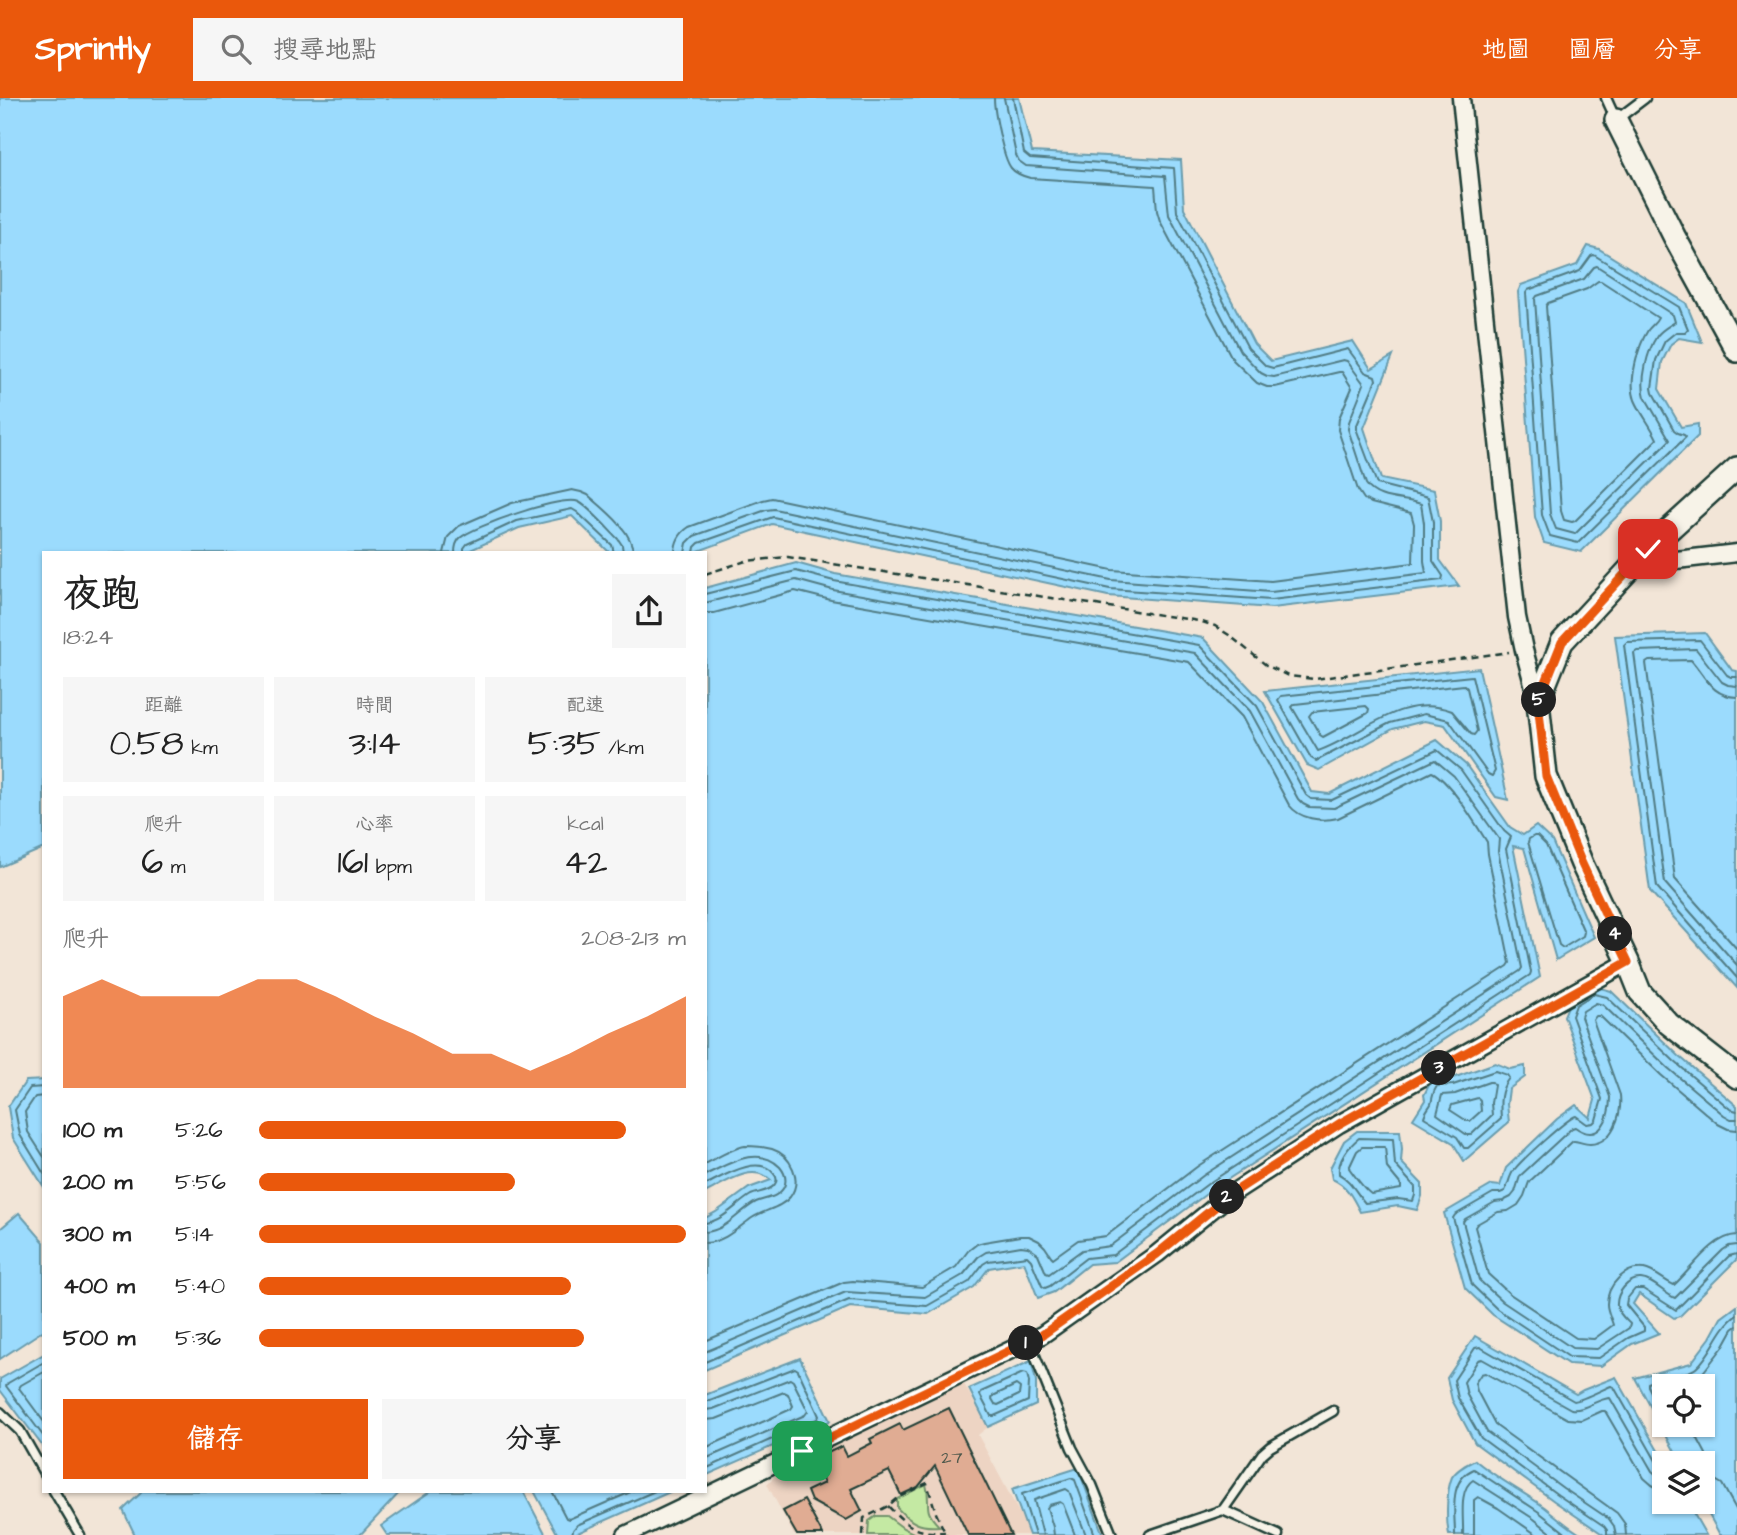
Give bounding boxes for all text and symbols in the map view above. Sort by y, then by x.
search box [193,18,683,81]
text: Sprintly [35,26,151,72]
icon: search [217,30,255,68]
text: 搜尋地點 [273,32,377,68]
text: 地圖 [1482,33,1530,67]
text: 圖層 [1568,33,1616,67]
text: 分享 [1654,33,1702,67]
pin [1618,519,1678,579]
icon: check [1629,530,1667,568]
text: 夜跑 [63,569,139,621]
button: share [612,574,686,648]
text: 18:24 [63,621,114,653]
pin: 5 [1522,682,1556,718]
text: 5 [1532,686,1545,713]
text: 距離 [144,692,183,719]
text: 時間 [355,692,394,719]
text: 配速 [566,692,605,719]
text: 0.58 [109,719,184,768]
text: 3:14 [349,719,400,768]
text: 5:35 [528,719,601,768]
text: km [184,735,218,762]
text: /km [601,735,643,762]
text: 爬升 [144,811,183,838]
text: 心率 [355,811,394,838]
text: kcal [567,811,604,838]
text: 6 [141,838,163,887]
text: 161 [337,838,368,887]
text: 42 [564,838,607,887]
text: m [163,854,186,881]
text: bpm [368,854,412,881]
pin: 4 [1598,916,1632,952]
text: 4 [1608,920,1621,947]
text: 208–213 m [581,922,686,954]
text: 爬升 [63,923,109,955]
pin: 3 [1422,1051,1456,1086]
text: 3 [1434,1054,1443,1081]
text: 100 m [63,1114,122,1146]
text: 5:26 [175,1114,223,1146]
text: 200 m [63,1166,132,1198]
text: 5:56 [175,1166,226,1198]
pin: 2 [1210,1180,1244,1214]
text: 2 [1221,1183,1232,1210]
text: 300 m [63,1218,131,1250]
text: 5:14 [175,1218,214,1250]
text: 400 m [63,1270,135,1302]
text: 5:40 [175,1270,225,1302]
text: 500 m [63,1322,135,1354]
text: 5:36 [175,1322,221,1354]
pin: 1 [1009,1326,1044,1360]
text: 1 [1024,1329,1027,1356]
map controls [1652,1374,1715,1514]
button: locate [1652,1374,1715,1437]
button: 儲存 [63,1399,368,1479]
button: 分享 [382,1399,686,1479]
pin [772,1421,832,1481]
icon: arrive [783,1432,821,1470]
house number: 27 [941,1445,963,1470]
button: layers [1652,1451,1715,1514]

